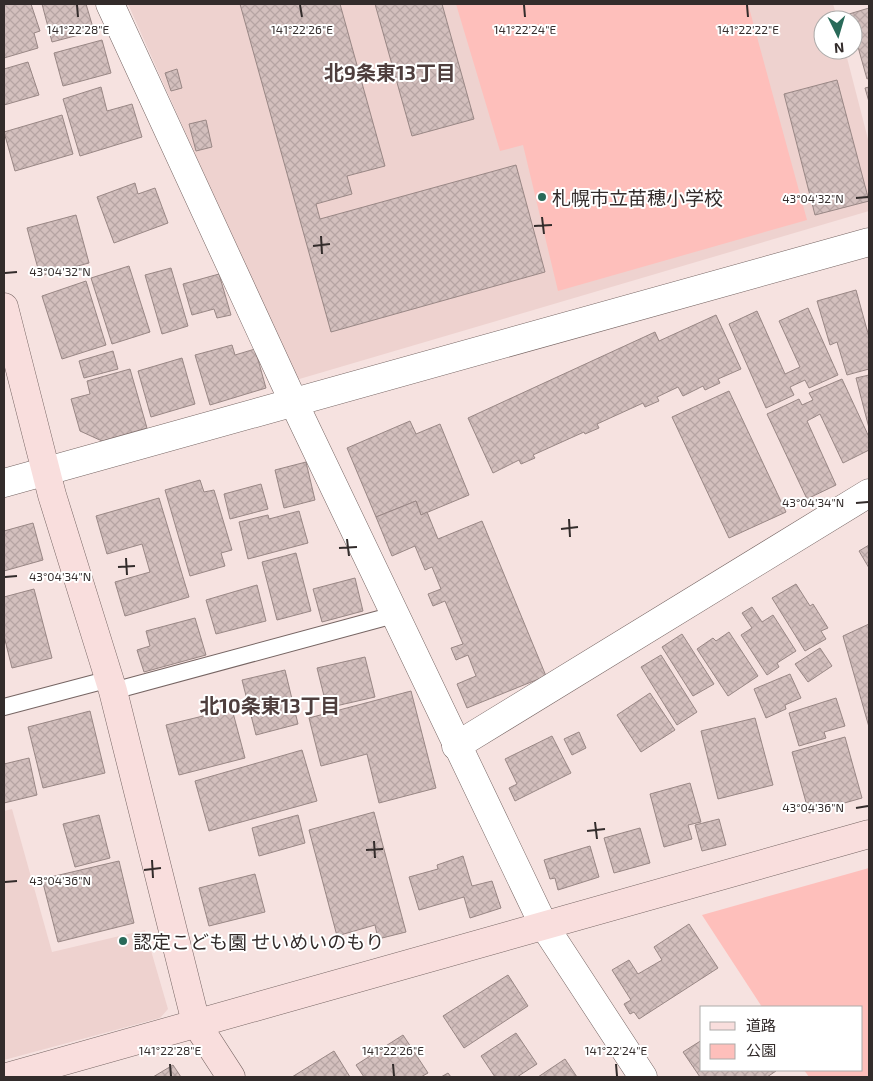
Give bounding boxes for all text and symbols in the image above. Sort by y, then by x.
north arrow [813,10,863,60]
text: 141°22'28"E [47,22,109,36]
text: 141°22'26"E [271,22,333,36]
text: 141°22'24"E [494,22,556,36]
text: 141°22'22"E [717,22,779,36]
text: N [833,40,845,57]
district label: 北9条東13丁目 [324,60,456,84]
place label: 札幌市立苗穂小学校 [552,186,723,209]
marker: 札幌市立苗穂小学校 [536,191,548,203]
text: 43°04'32"N [782,191,844,205]
text: 43°04'32"N [29,264,91,278]
text: 43°04'34"N [782,495,844,509]
text: 43°04'34"N [29,569,91,583]
district label: 北10条東13丁目 [199,693,341,717]
text: 43°04'36"N [782,800,844,814]
text: 43°04'36"N [29,873,91,887]
place label: 認定こども園 せいめいのもり [133,930,384,953]
marker: 認定こども園 せいめいのもり [117,935,129,947]
legend [700,1006,863,1071]
text: 道路 [746,1016,776,1034]
text: 公園 [746,1041,776,1059]
text: 141°22'28"E [139,1043,201,1057]
text: 141°22'26"E [362,1043,424,1057]
text: 141°22'24"E [585,1043,647,1057]

